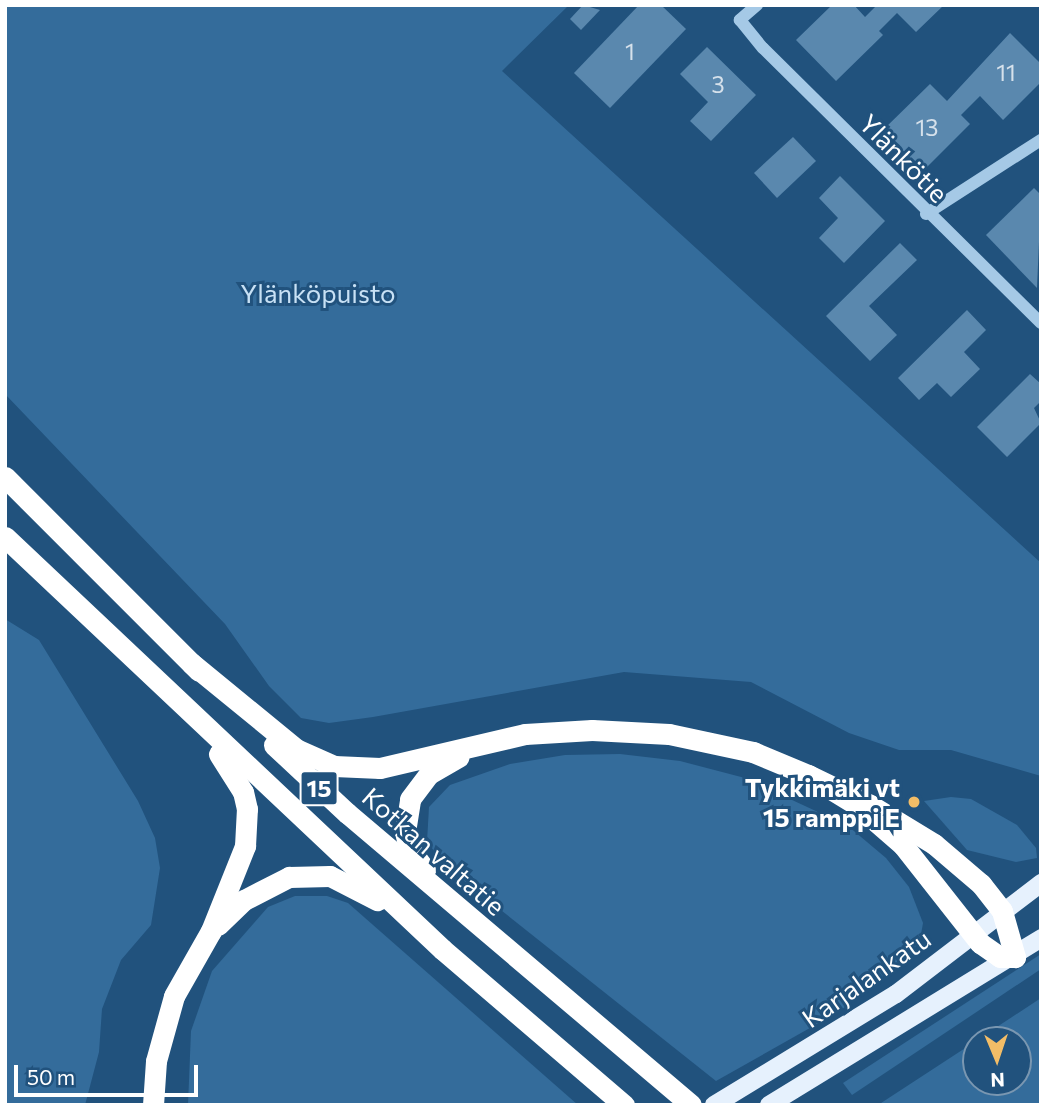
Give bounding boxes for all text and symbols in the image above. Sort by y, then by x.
house number: 1 [625,37,635,65]
house number: 11 [996,58,1016,86]
house number: 3 [711,70,725,98]
street label: Ylänkötie [853,107,955,209]
house number: 13 [916,113,938,141]
park label: Ylänköpuisto [240,277,396,309]
road number: 15 [298,768,340,808]
place label: Tykkimäki vt 15 ramppi E [745,771,900,832]
street label: Kotkan valtatie [356,781,512,921]
marker: Tykkimäki vt 15 ramppi E [906,794,922,810]
street label: Karjalankatu [796,922,936,1034]
north arrow [962,1026,1032,1096]
scale bar [18,1050,201,1094]
text: 50 m [27,1064,75,1089]
text: N [990,1069,1005,1092]

